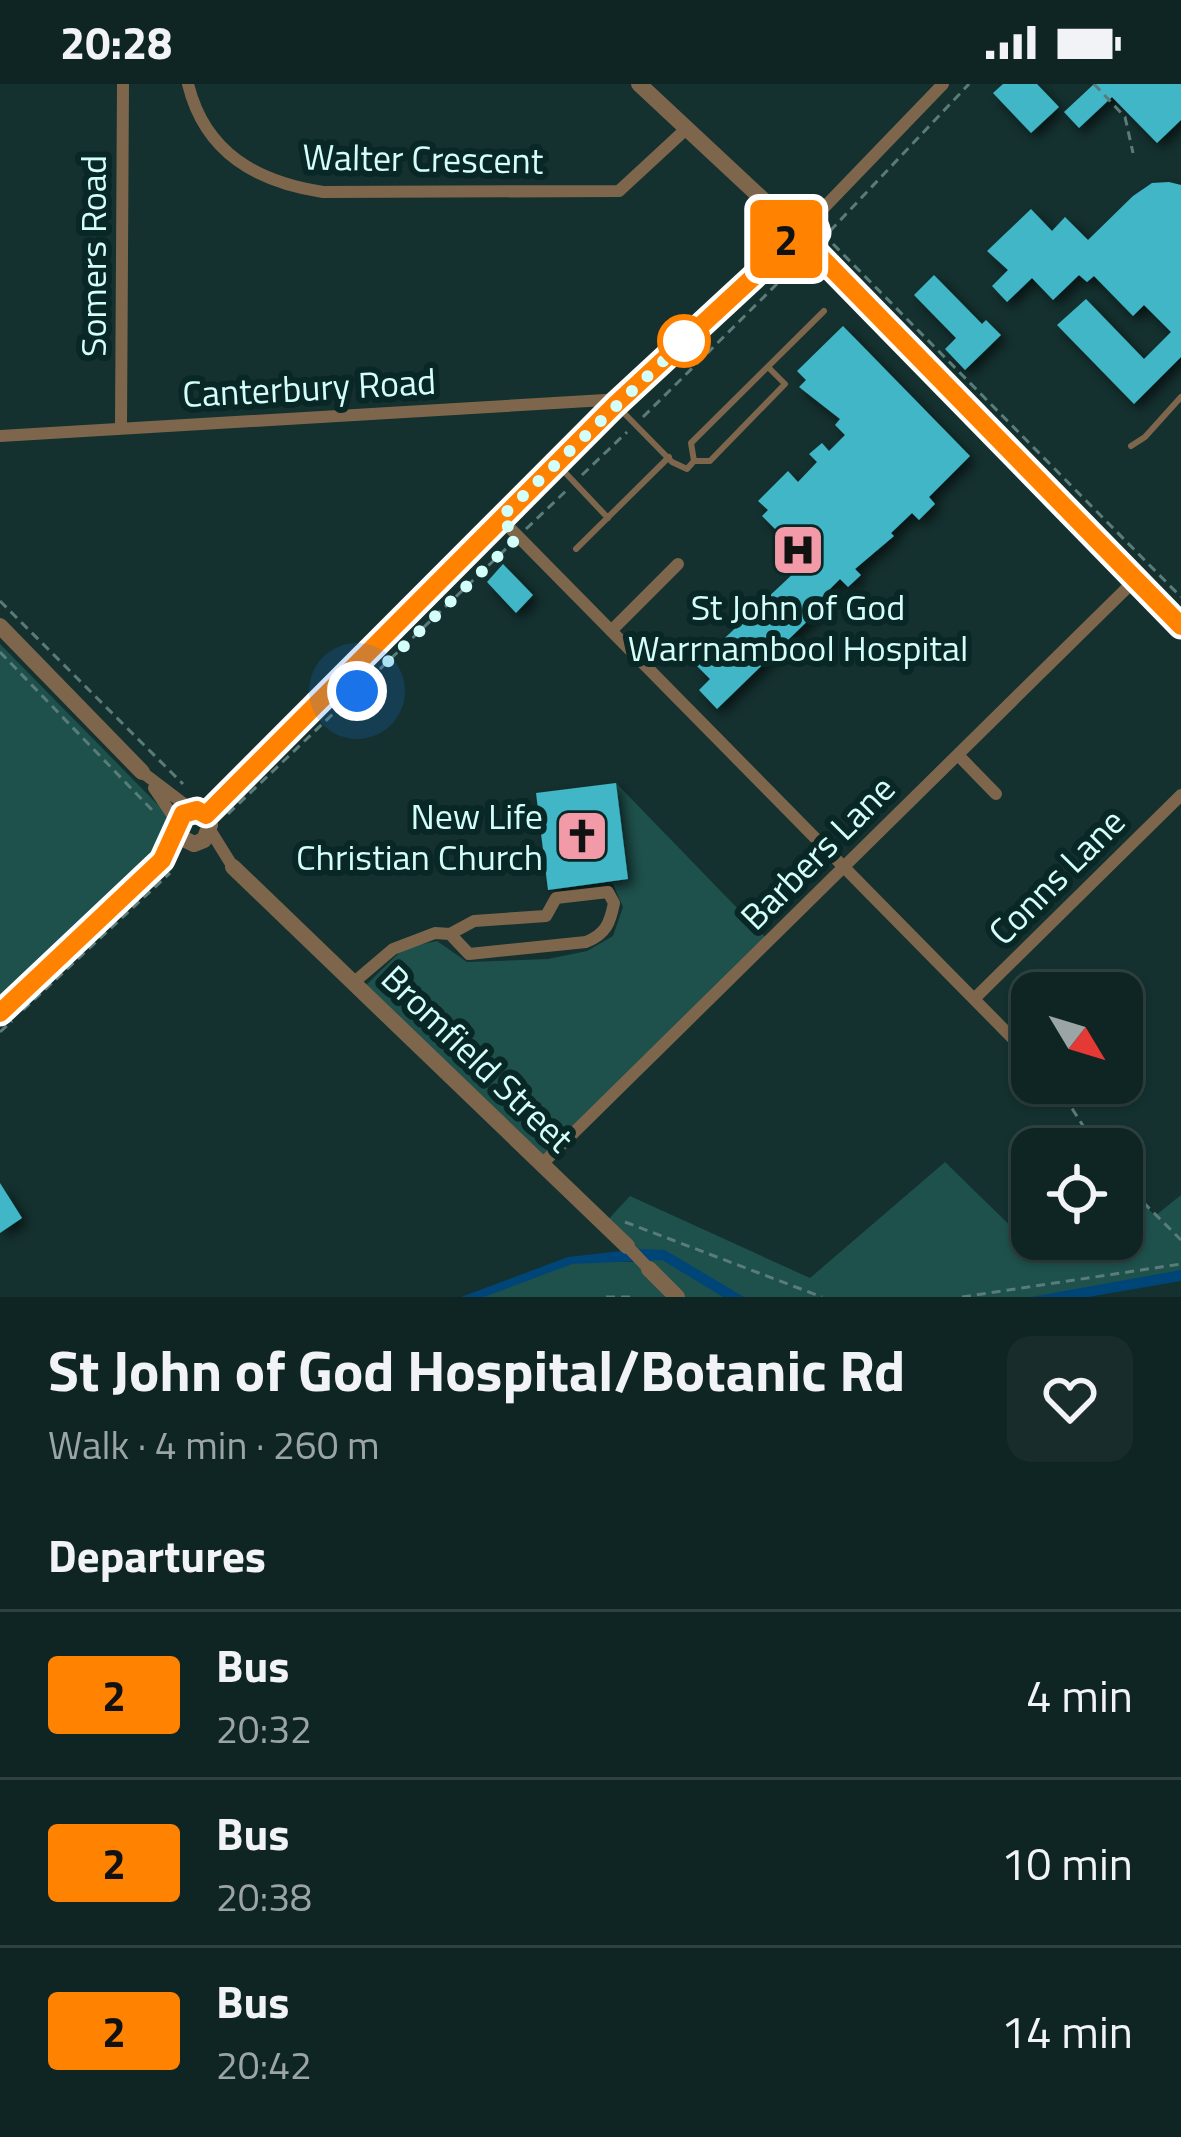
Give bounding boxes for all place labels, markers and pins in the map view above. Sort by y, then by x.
unlabelled marker [659,316,709,366]
hospital icon: St John of God Warrnambool Hospital [770,522,826,578]
place label: St John of God Warrnambool Hospital [628,579,968,675]
place label: New Life Christian Church [296,788,543,884]
church icon: New Life Christian Church [554,808,610,864]

